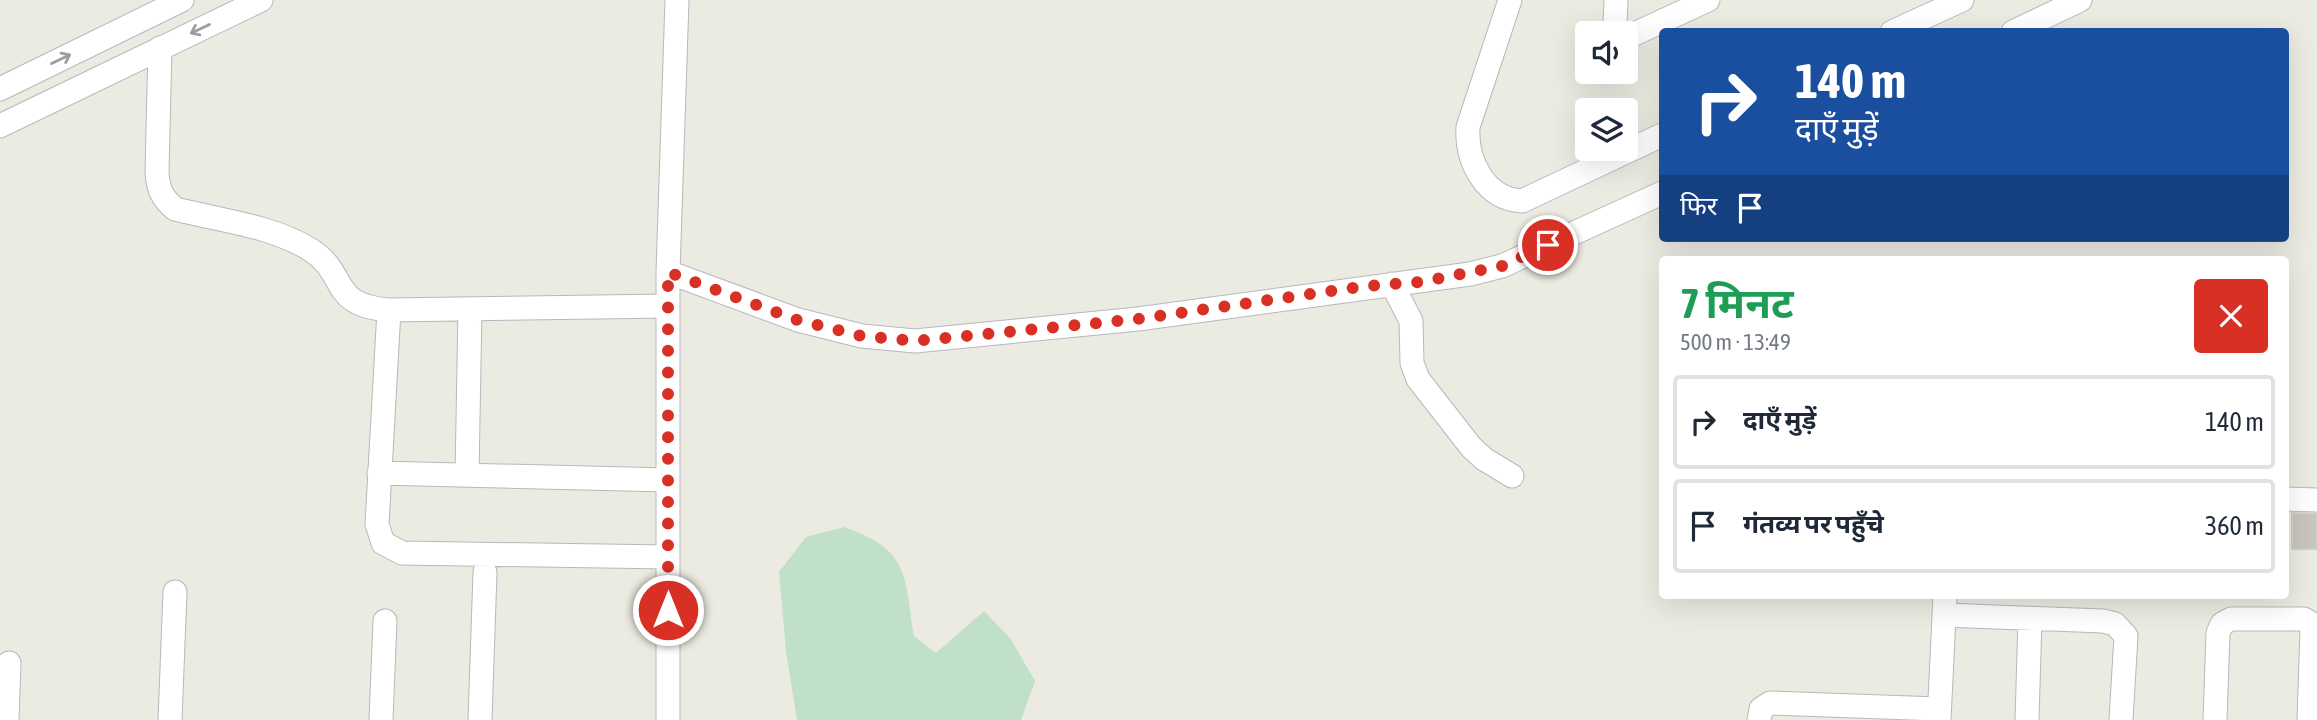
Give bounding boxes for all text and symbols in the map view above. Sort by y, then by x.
map controls [1575,21,1638,161]
button: sound [1575,21,1638,84]
one-way arrow [190,23,211,36]
one-way arrow [50,51,71,65]
text: 140 m [1795,52,1906,108]
icon: right [1680,56,1771,147]
button: layers [1575,98,1638,161]
text: दाएँ मुड़ें [1795,110,1879,147]
icon: arrive [1731,189,1769,227]
text: फिर [1680,191,1717,221]
pin [1518,215,1578,275]
icon: arrive [1529,226,1567,264]
text: 7 मिनट [1680,279,1794,327]
button: close [2194,279,2268,353]
text: 500 m · 13:49 [1680,329,1791,355]
icon: right [1684,403,1722,441]
text: दाएँ मुड़ें [1743,405,1816,435]
text: 140 m [2205,407,2264,437]
icon: arrive [1684,507,1722,545]
text: गंतव्य पर पहुँचे [1743,509,1884,539]
text: 360 m [2205,511,2264,541]
position arrow [631,573,705,647]

